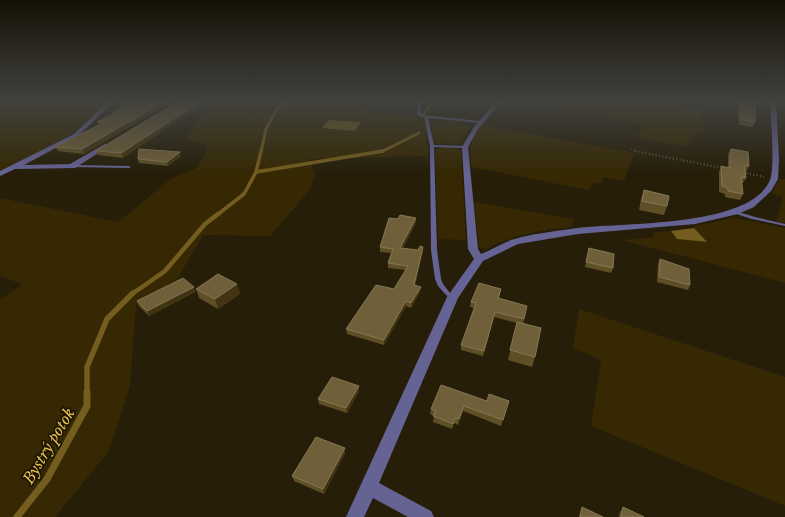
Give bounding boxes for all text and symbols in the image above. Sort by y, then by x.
water label: Bystrý potok [18,404,79,488]

